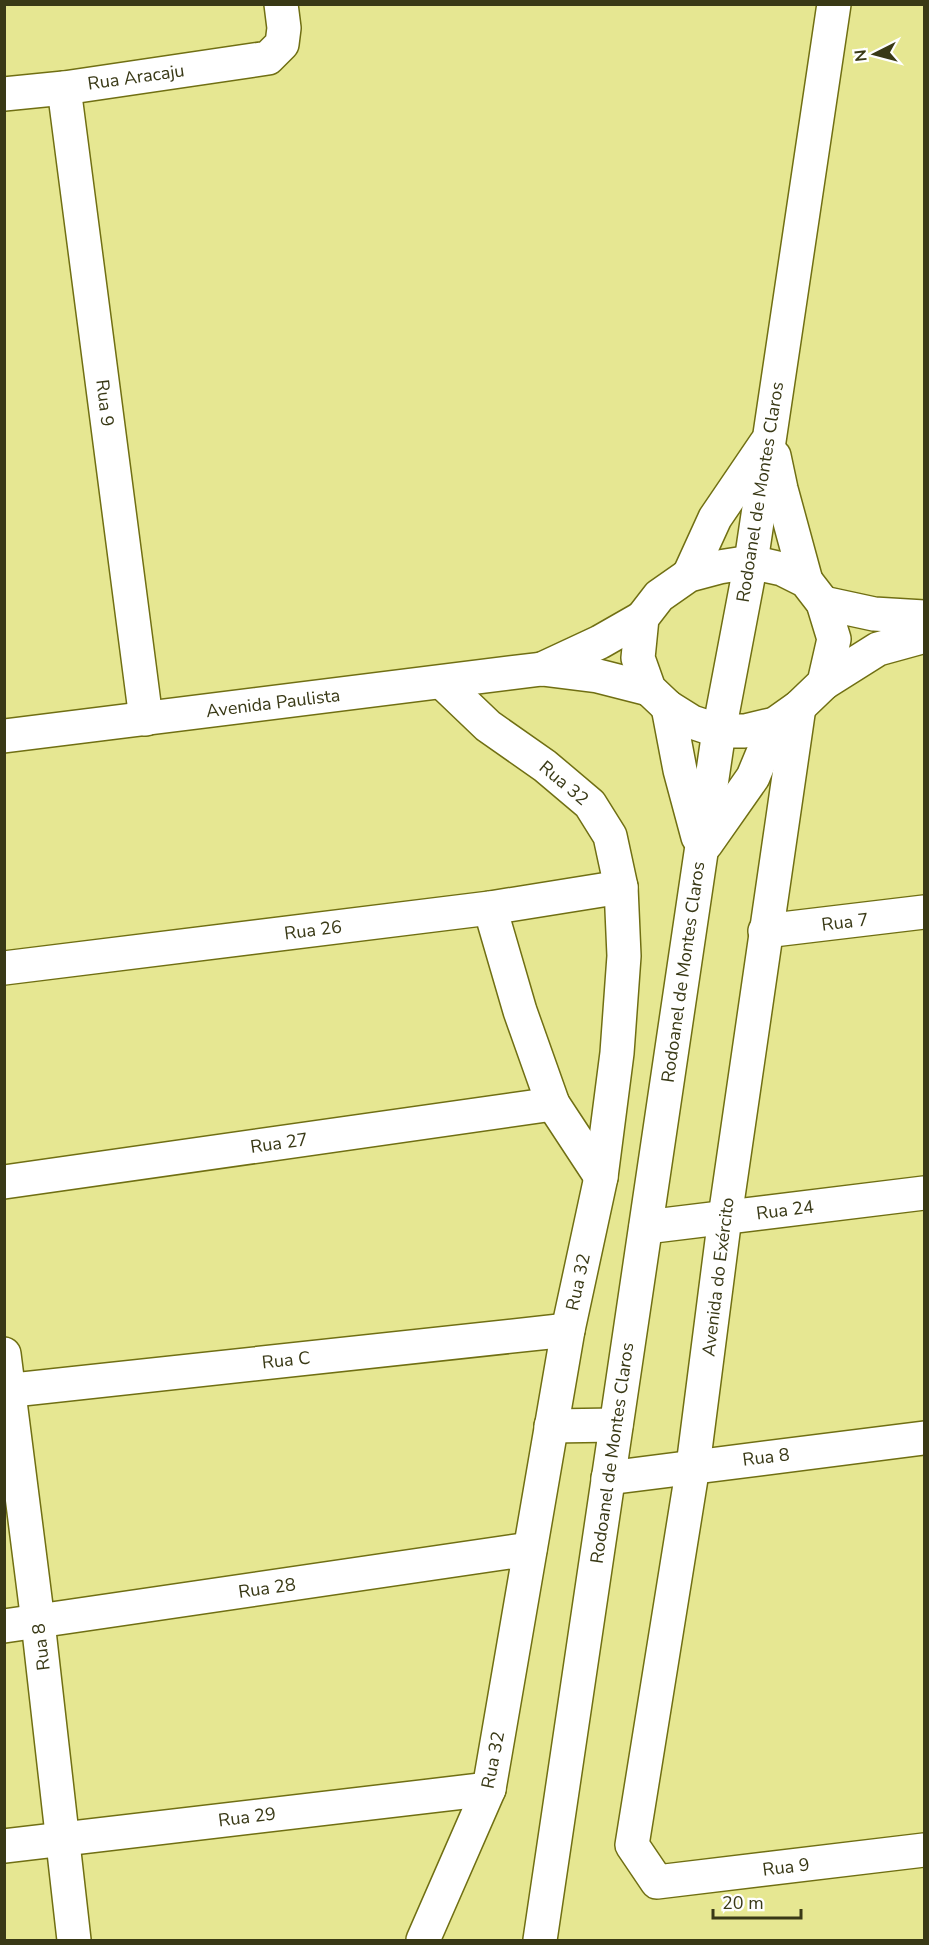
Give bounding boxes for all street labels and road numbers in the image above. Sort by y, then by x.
street label: Rua Aracaju [86,58,186,96]
street label: Rua 9 [90,378,120,428]
street label: Rodoanel de Montes Claros [731,380,789,604]
street label: Avenida Paulista [205,683,341,723]
street label: Rua 32 [534,755,594,811]
street label: Rodoanel de Montes Claros [656,860,710,1084]
street label: Rua 7 [820,907,870,937]
street label: Rua 26 [283,915,343,945]
street label: Rua 27 [249,1127,309,1159]
street label: Rua 24 [755,1195,815,1225]
street label: Avenida do Exército [696,1196,740,1358]
street label: Rua 32 [560,1251,596,1313]
street label: Rodoanel de Montes Claros [585,1341,639,1565]
street label: Rua C [261,1346,311,1374]
street label: Rua 8 [741,1442,791,1472]
street label: Rua 28 [237,1572,297,1604]
street label: Rua 8 [26,1622,56,1672]
street label: Rua 32 [476,1729,510,1791]
street label: Rua 29 [217,1802,277,1832]
street label: Rua 9 [761,1852,811,1882]

